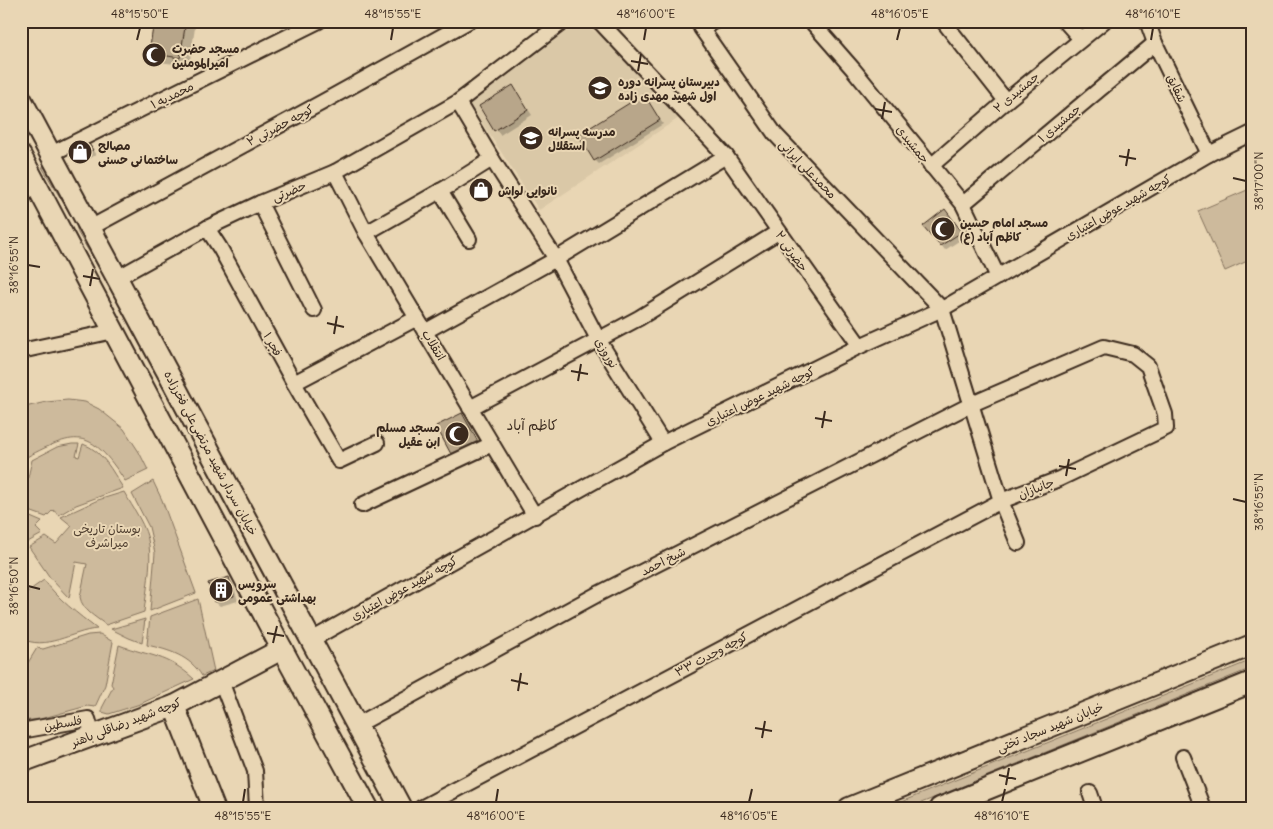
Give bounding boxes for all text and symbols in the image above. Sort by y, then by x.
text: 48°15'50"E [111,6,169,21]
text: 48°15'55"E [365,6,421,21]
text: 48°16'00"E [617,6,675,21]
text: 48°16'05"E [871,6,929,21]
text: 48°16'10"E [1125,6,1181,21]
place label: مسجد حضرت امیرالمومنین [172,41,240,71]
mosque icon: مسجد حضرت امیرالمومنین [141,42,167,68]
street label: جمشیدی ۲ [990,68,1043,116]
street label: شقایق [1164,71,1190,105]
place label: دبیرستان پسرانه دوره اول شهید مهدی زاده [618,74,720,103]
school or university icon: دبیرستان پسرانه دوره اول شهید مهدی زاده [587,75,613,101]
street label: محمدیه ۱ [148,78,196,112]
street label: کوچه حضرتی ۲ [244,101,317,150]
street label: جمشیدی ۱ [1034,101,1084,146]
street label: جمشیدی [892,122,933,167]
place label: مدرسه پسرانه استقلال [548,124,616,153]
school or university icon: مدرسه پسرانه استقلال [518,125,544,151]
street label: محمدعلی ایرانی [775,136,840,202]
place label: مصالح ساختمانی حسنی [98,138,178,168]
shop icon: مصالح ساختمانی حسنی [67,139,93,165]
text: 38°17'00"N [1251,152,1266,210]
street label: کوچه شهید عوض اعتباری [1063,171,1174,244]
street label: حضرتی [270,177,309,206]
shop icon: نانوایی لواش [468,177,494,203]
place label: نانوایی لواش [498,183,558,199]
place label: مسجد امام حسین (ع) کاظم آباد [960,215,1048,246]
mosque icon: مسجد امام حسین (ع) کاظم آباد [930,216,956,242]
street label: حضرتی ۲ [772,228,811,275]
text: 38°16'55"N [6,236,21,294]
street label: انتقلاب [418,327,449,364]
street label: فجر ۱ [259,329,286,359]
street label: نوروزی [591,335,622,372]
street label: کوچه شهید عوض اعتباری [703,363,817,430]
street label: خیابان سردار شهید مرتضی‌علی فخرزاده [160,368,261,538]
district label: کاظم آباد [507,416,557,436]
place label: مسجد مسلم ابن عقیل [376,420,440,449]
mosque icon: مسجد مسلم ابن عقیل [444,421,470,447]
text: 38°16'55"N [1251,473,1266,531]
street label: جانبازان [1016,474,1056,503]
park label: بوستان تاریخی میراشرف [73,521,141,550]
street label: شیخ احمد [638,543,689,580]
street label: کوچه شهید عوض اعتباری [348,553,460,624]
text: 38°16'50"N [6,557,21,615]
place label: سرویس بهداشتی عمومی [238,576,316,606]
building icon: سرویس بهداشتی عمومی [208,577,234,603]
street label: کوچه وحدت ۳۳ [672,629,750,680]
street label: کوچه شهید رضاقلی باهنر [68,694,184,751]
street label: خیابان شهید سجاد تختی [994,699,1106,756]
street label: فلسطین [43,712,83,734]
text: 48°15'55"E [215,808,271,823]
text: 48°16'00"E [467,808,525,823]
text: 48°16'05"E [720,808,778,823]
text: 48°16'10"E [974,808,1030,823]

